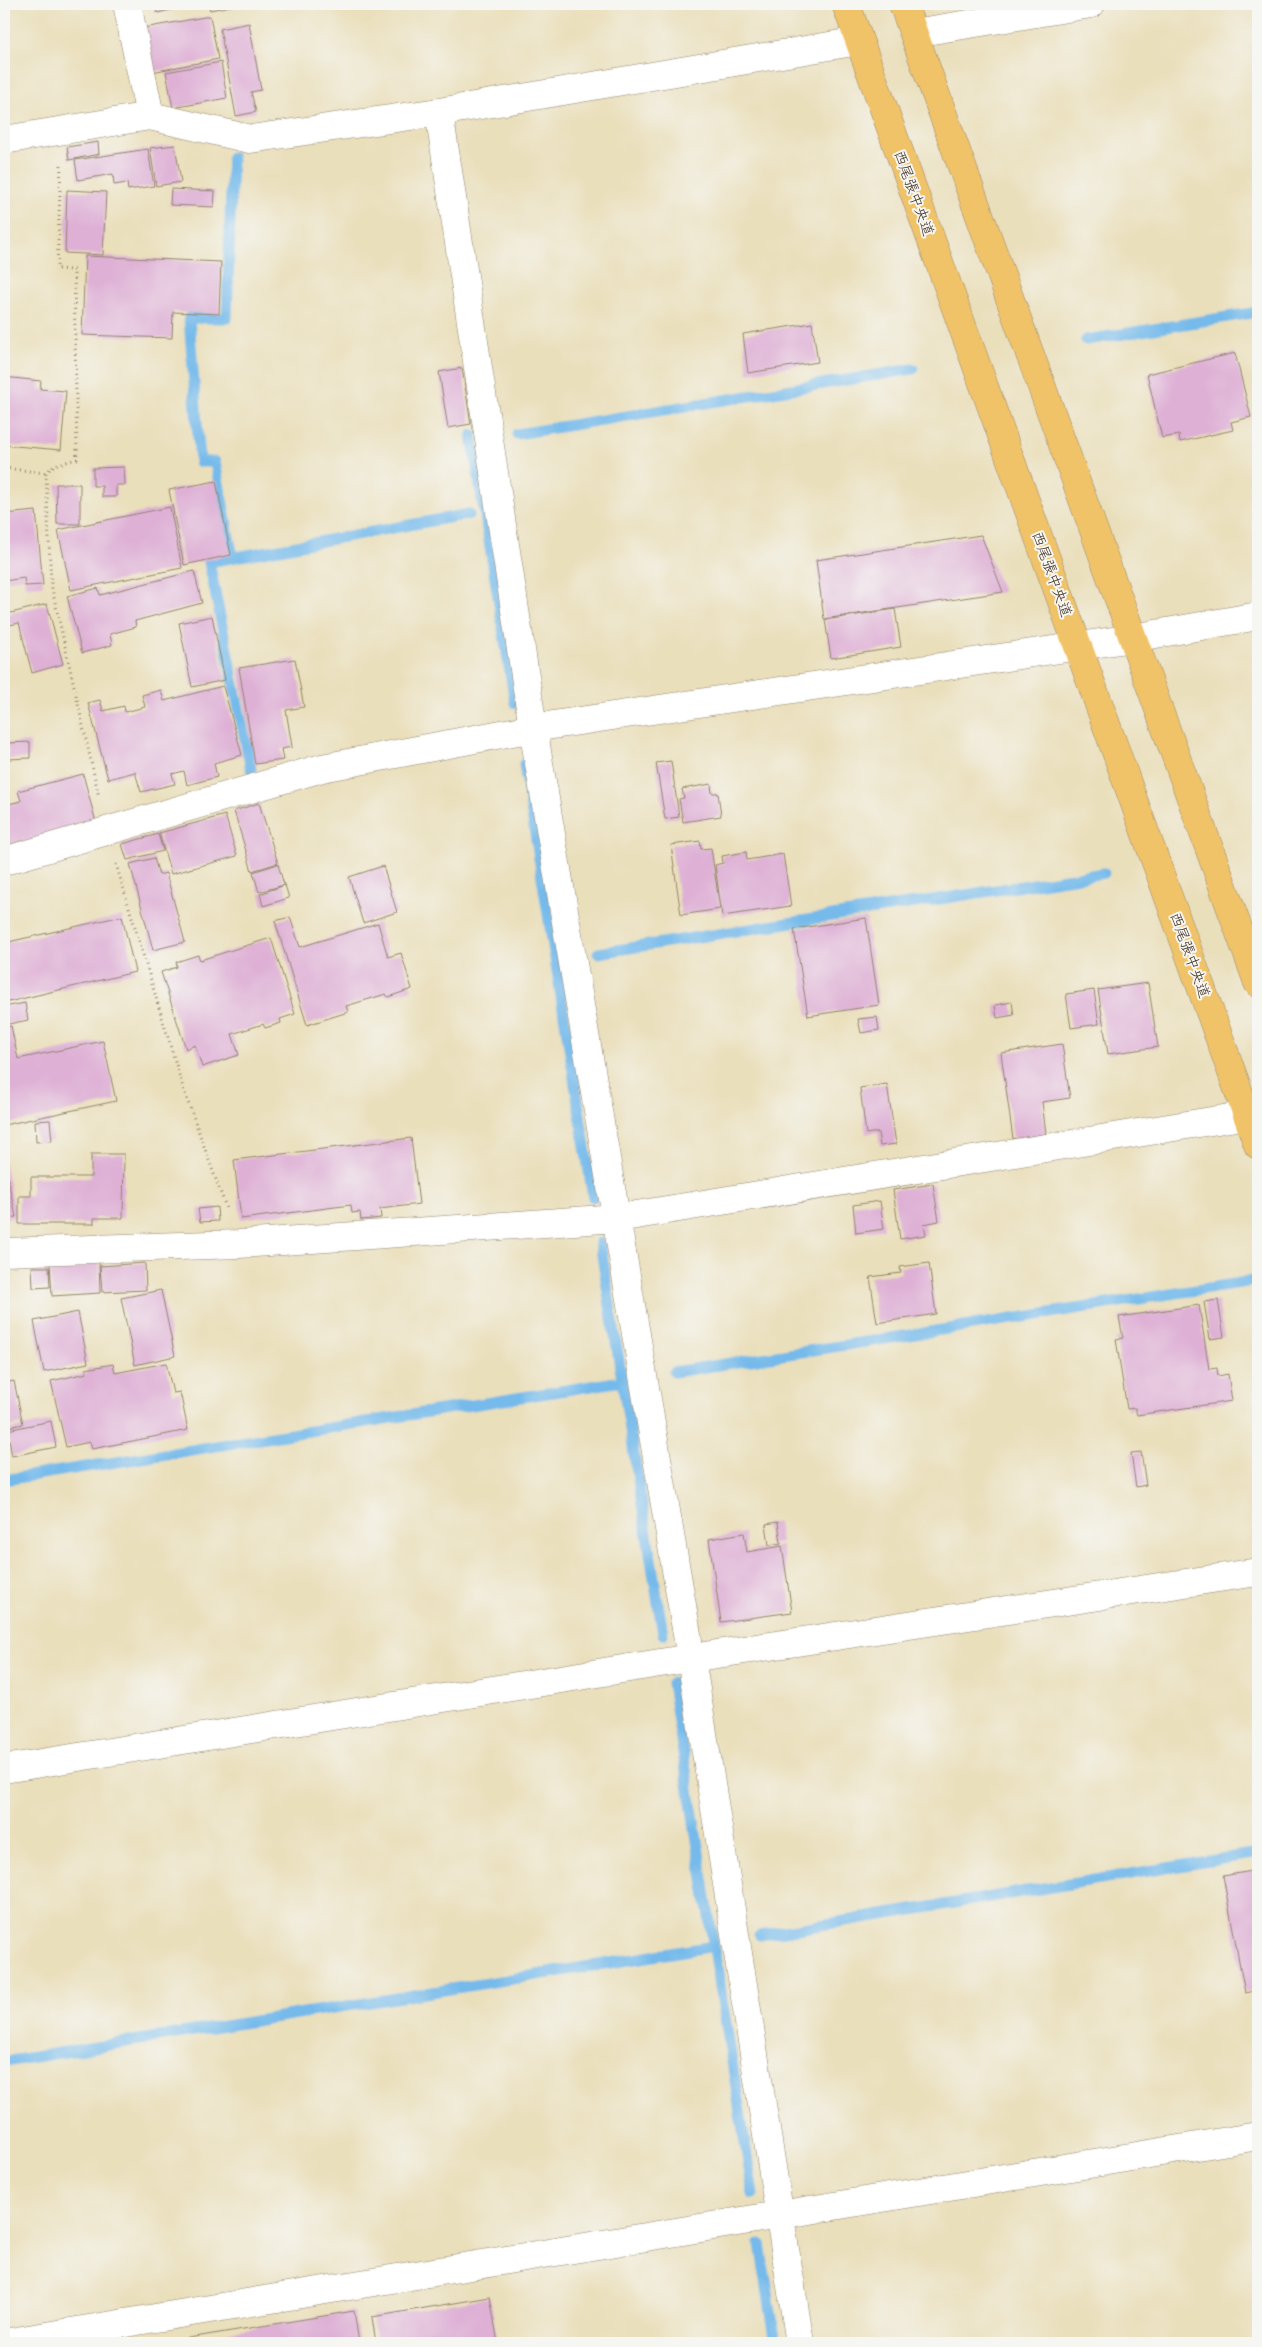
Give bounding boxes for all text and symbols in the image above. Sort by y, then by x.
street label: 西尾張中央道 [889,146,942,239]
street label: 西尾張中央道 [1027,527,1080,620]
street label: 西尾張中央道 [1165,908,1218,1001]

